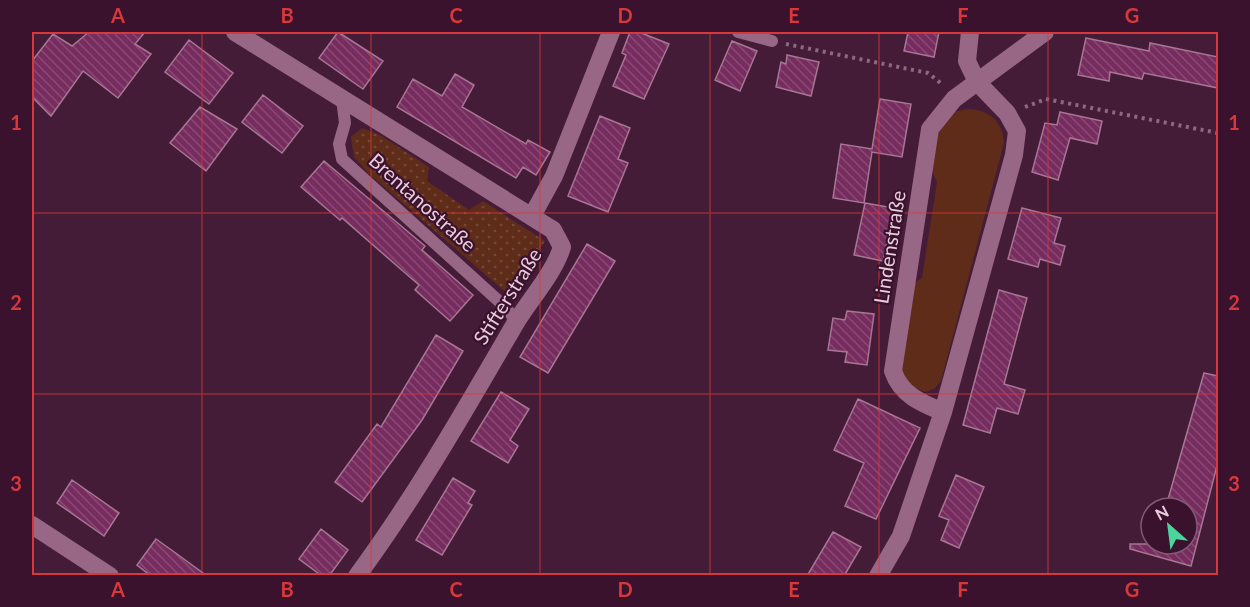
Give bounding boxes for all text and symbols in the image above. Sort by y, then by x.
text: A [110,3,125,27]
text: B [280,3,294,27]
text: C [449,3,463,27]
text: D [617,3,633,27]
text: E [788,3,800,27]
text: F [957,3,969,27]
text: G [1125,3,1139,27]
text: 1 [10,110,22,134]
text: 1 [1228,110,1240,134]
street label: Brentanostraße [365,148,481,256]
street label: Lindenstraße [868,189,910,305]
street label: Stifterstraße [468,243,546,349]
text: 2 [10,290,22,314]
text: 2 [1228,290,1240,314]
text: 3 [10,471,22,495]
text: 3 [1228,471,1240,495]
north arrow [1139,496,1199,556]
text: N [1152,501,1172,524]
text: A [110,577,125,601]
text: B [280,577,294,601]
text: C [449,577,463,601]
text: D [617,577,633,601]
text: E [788,577,800,601]
text: F [957,577,969,601]
text: G [1125,577,1139,601]

